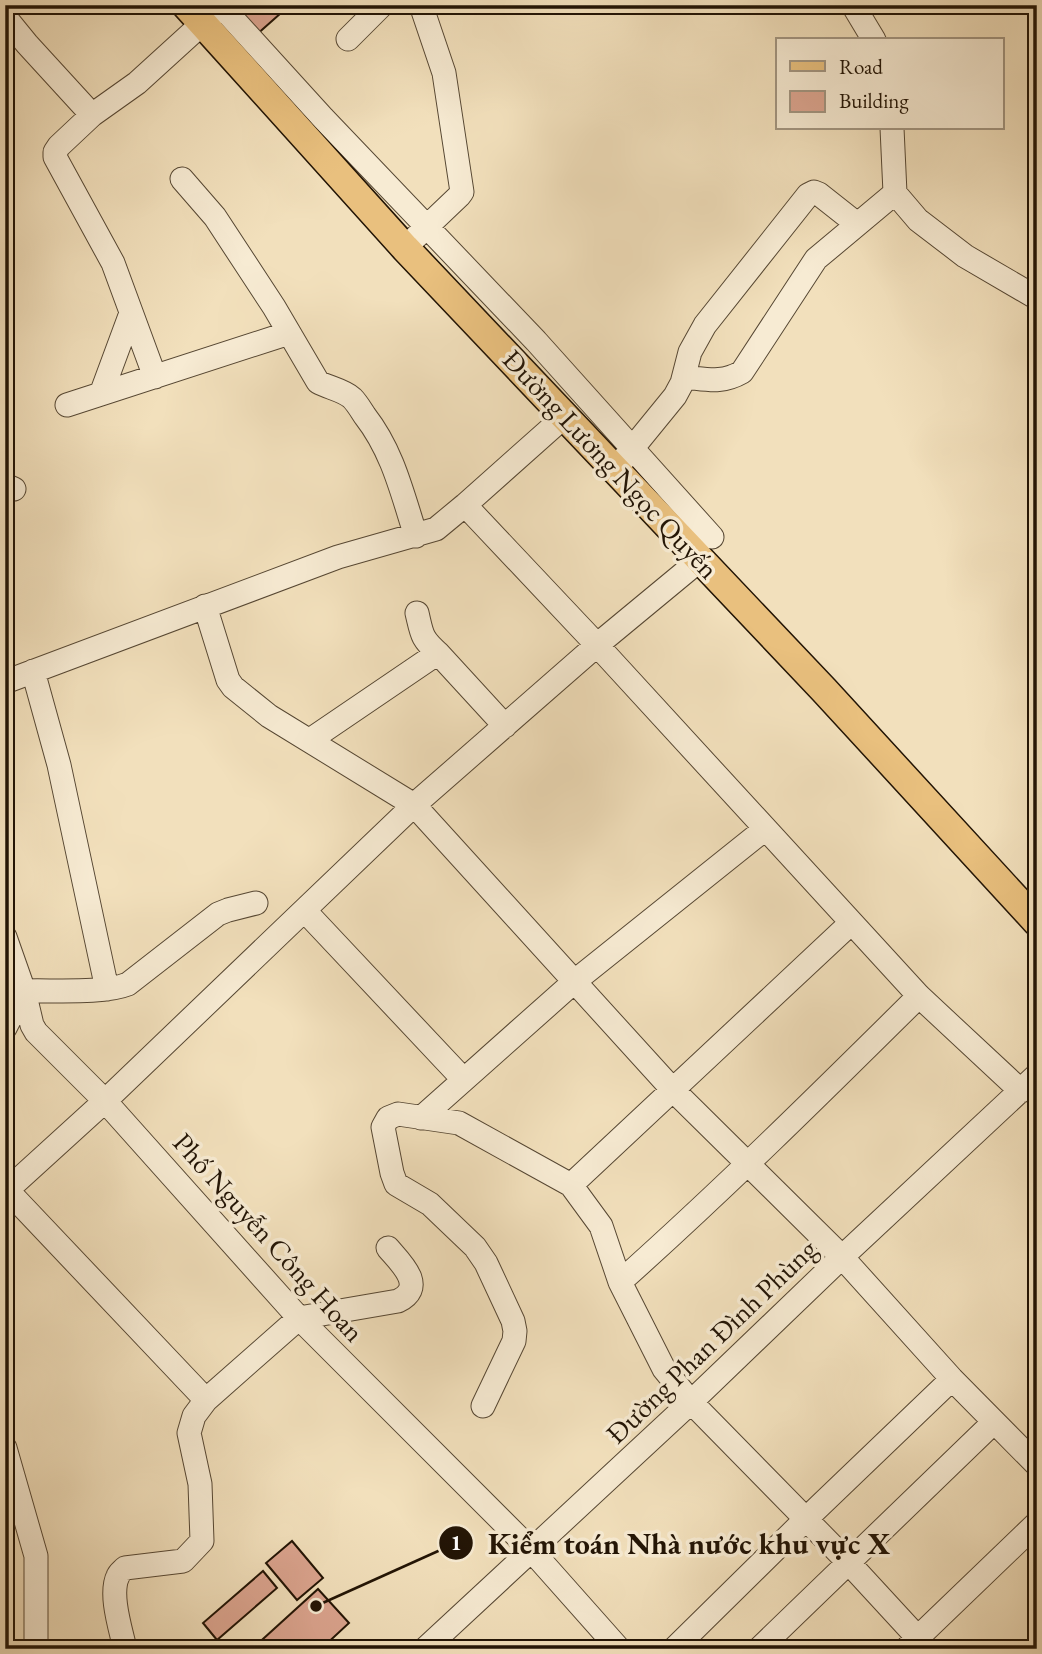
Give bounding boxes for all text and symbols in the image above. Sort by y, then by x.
legend [776,38,1004,130]
text: Road [839,53,883,80]
text: Building [839,87,909,114]
street label: Đường Lương Ngọc Quyến [495,342,727,586]
street label: Phố Nguyễn Công Hoan [165,1125,373,1349]
street label: Đường Phan Đình Phùng [598,1230,825,1451]
callout: Kiểm toán Nhà nước khu vực X [439,1518,904,1569]
text: Kiểm toán Nhà nước khu vực X [488,1524,891,1563]
text: 1 [450,1529,462,1556]

